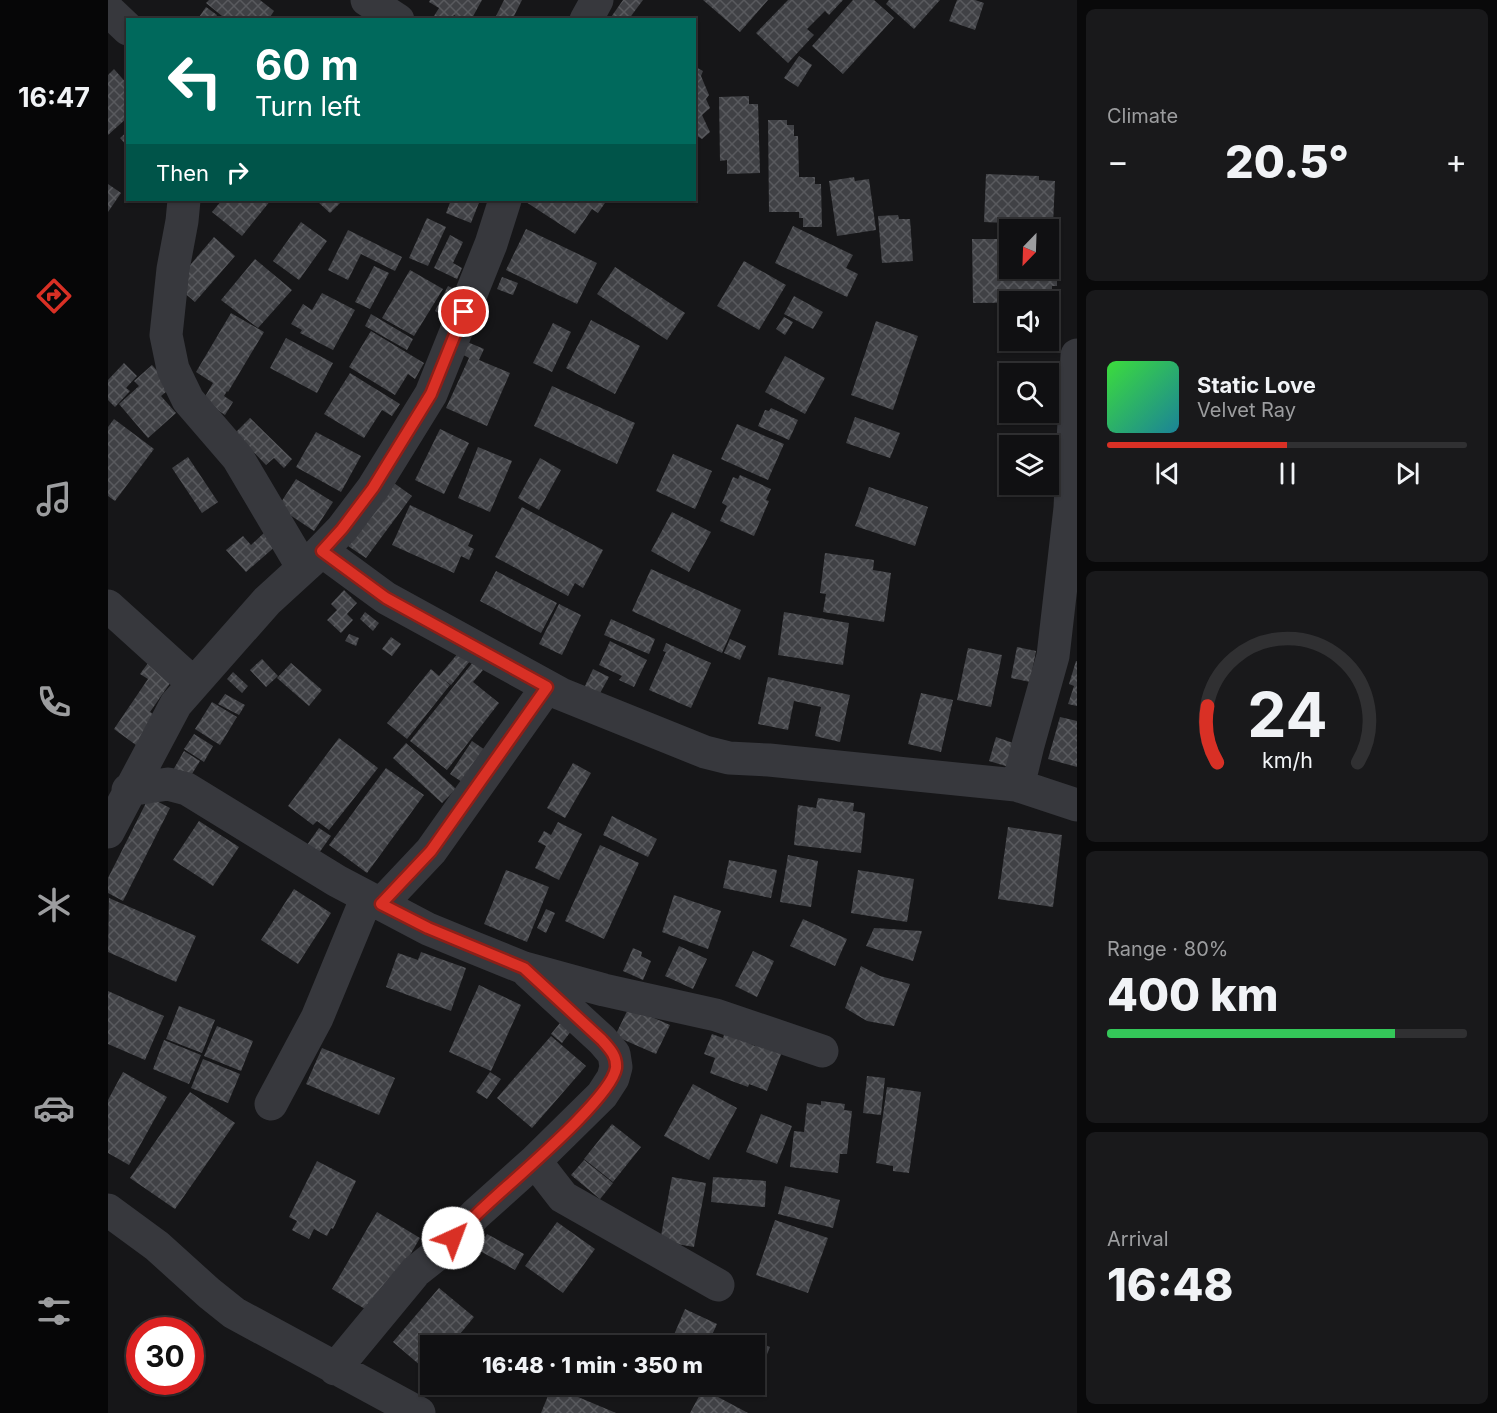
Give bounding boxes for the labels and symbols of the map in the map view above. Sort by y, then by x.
north arrow [999,219,1059,279]
pin [438,286,489,337]
position arrow [421,1206,485,1270]
speed limit sign: 30 [126,1317,204,1395]

